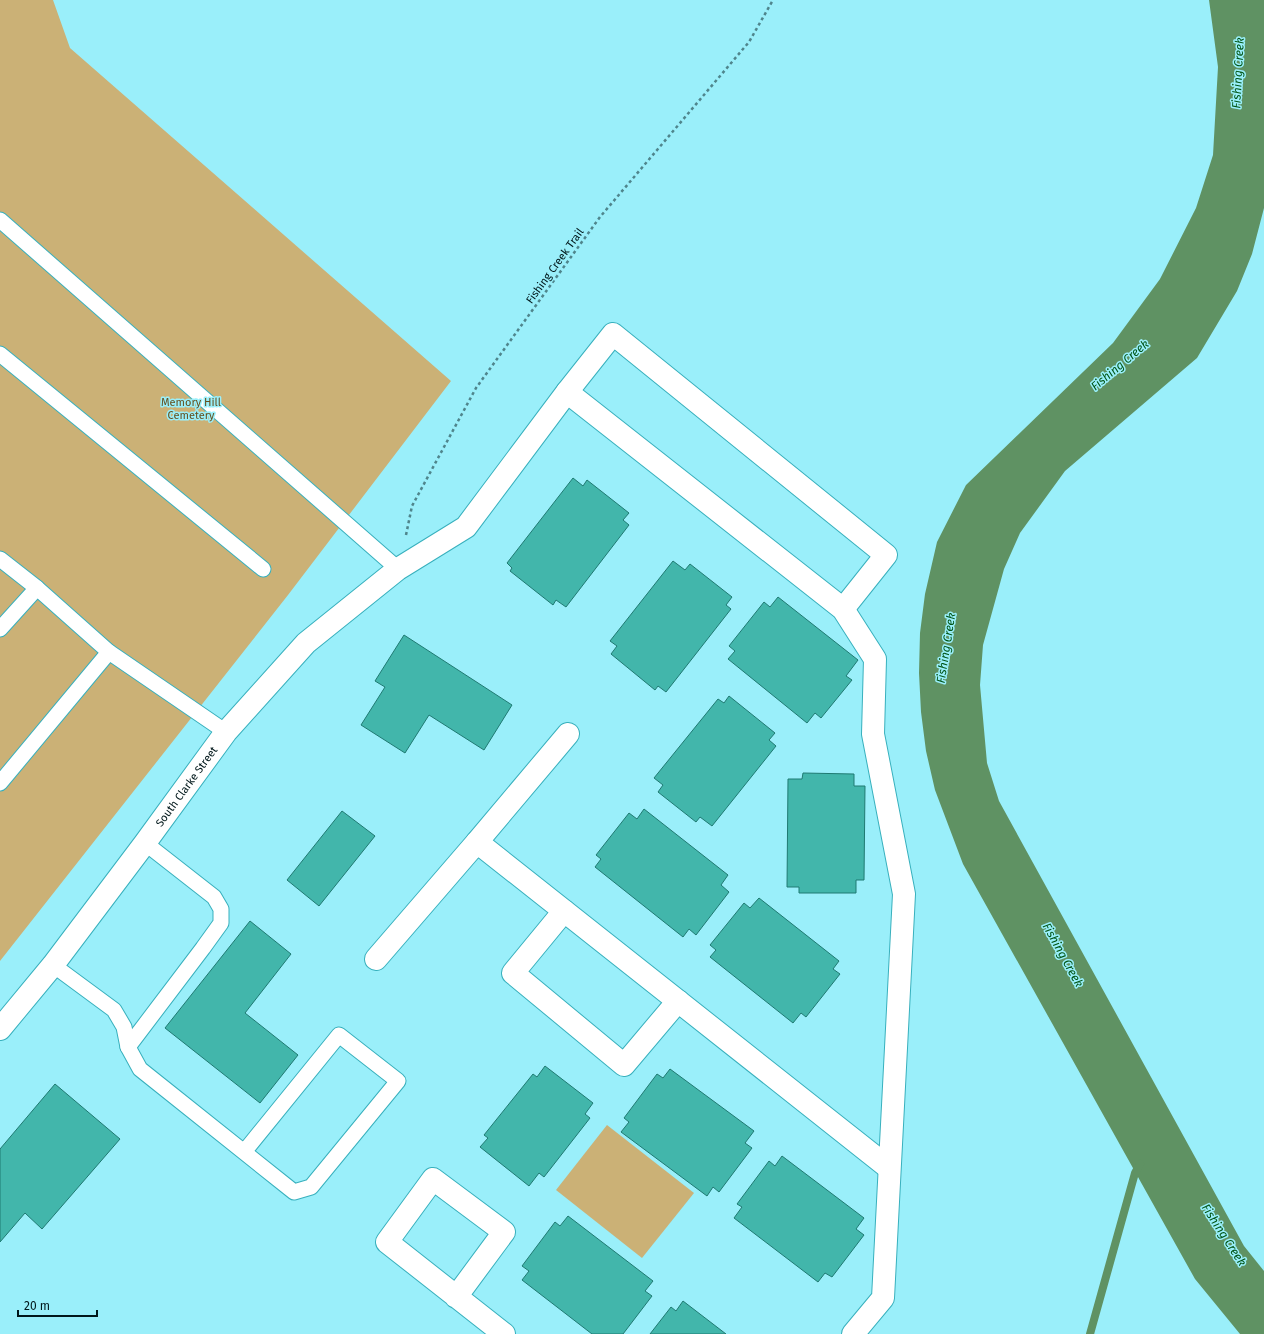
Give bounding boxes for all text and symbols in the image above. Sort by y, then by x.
water label: Fishing Creek [1229,37,1247,109]
street label: Fishing Creek Trail [523,226,587,306]
water label: Fishing Creek [1088,336,1152,393]
park label: Memory Hill Cemetery [161,396,221,422]
water label: Fishing Creek [934,611,959,684]
street label: South Clarke Street [153,744,220,829]
water label: Fishing Creek [1040,920,1087,990]
water label: Fishing Creek [1199,1201,1250,1269]
scale bar [18,1292,97,1318]
text: 20 m [24,1299,50,1313]

